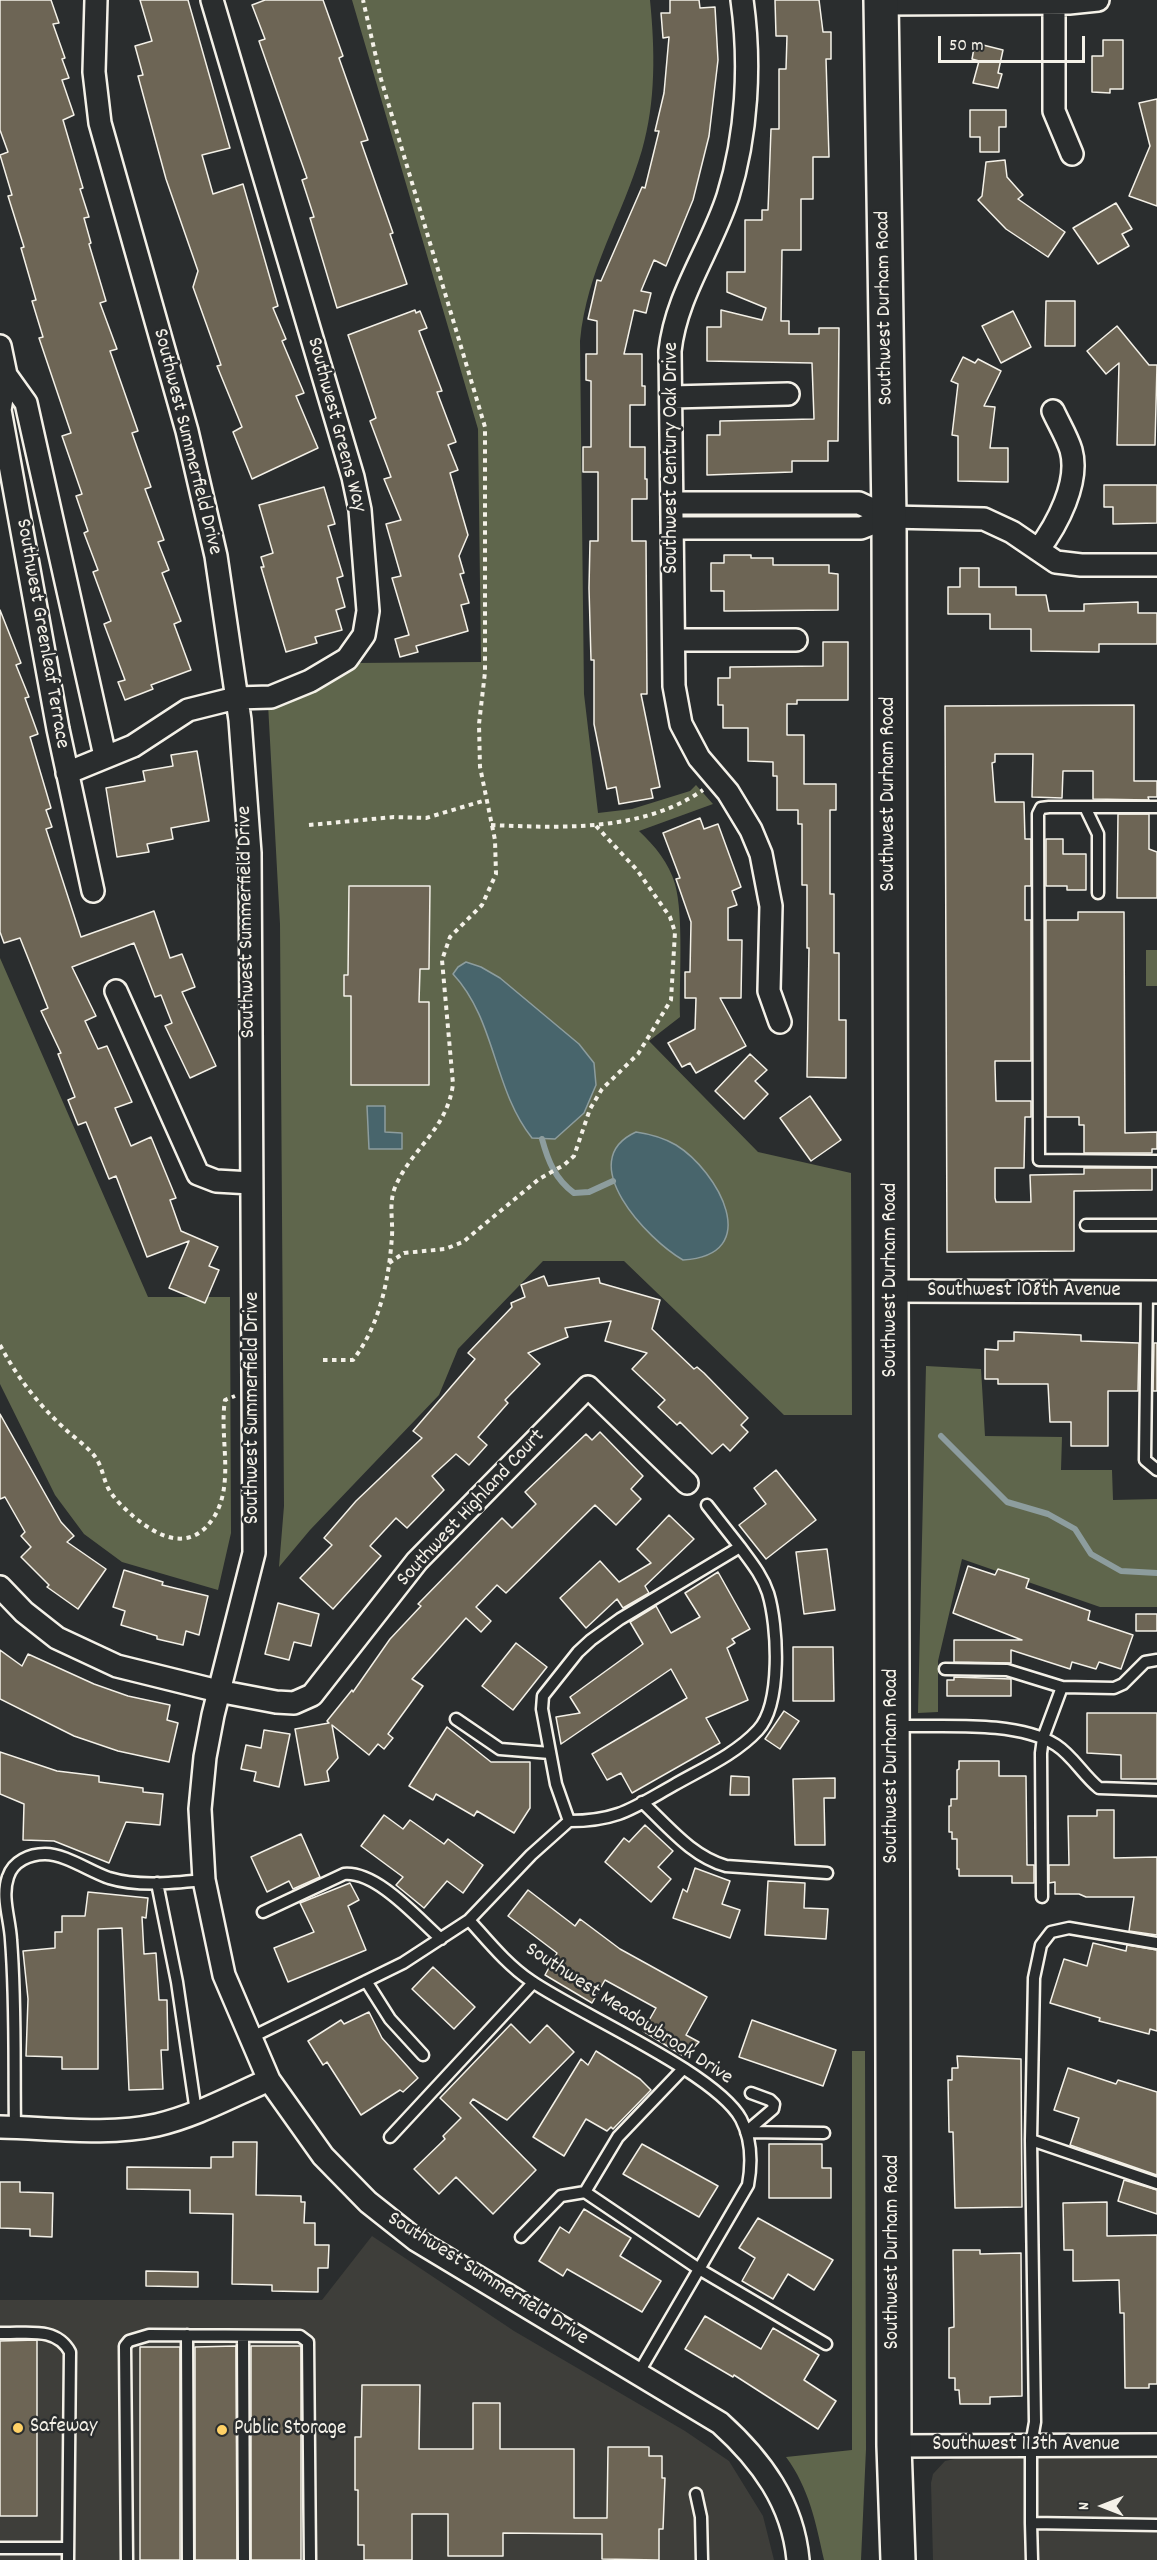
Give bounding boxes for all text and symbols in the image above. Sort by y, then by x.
scale bar [941,24,1088,62]
text: 50 m [949,34,984,59]
street label: Southwest Durham Road [872,210,900,406]
street label: Southwest Summerfield Drive [146,326,226,558]
street label: Southwest Greens Way [300,335,370,515]
street label: Southwest Century Oak Drive [660,342,686,574]
street label: Southwest Greenleaf Terrace [8,517,74,751]
street label: Southwest Durham Road [877,697,903,891]
street label: Southwest Summerfield Drive [233,806,263,1038]
street label: Southwest Durham Road [879,1183,905,1377]
street label: Southwest 108th Avenue [927,1279,1121,1305]
street label: Southwest Summerfield Drive [241,1292,267,1524]
street label: Southwest Highland Court [392,1425,552,1593]
street label: Southwest Durham Road [880,1669,906,1863]
street label: Southwest Meadowbrook Drive [519,1938,737,2092]
street label: Southwest Durham Road [881,2155,907,2349]
street label: Southwest Summerfield Drive [382,2208,592,2352]
place label: Safeway [30,2415,98,2441]
place label: Public Storage [234,2417,346,2443]
marker: Safeway [11,2421,25,2435]
marker: Public Storage [215,2423,229,2437]
street label: Southwest 113th Avenue [932,2433,1120,2459]
north arrow [1073,2476,1133,2536]
text: N [1073,2502,1096,2510]

